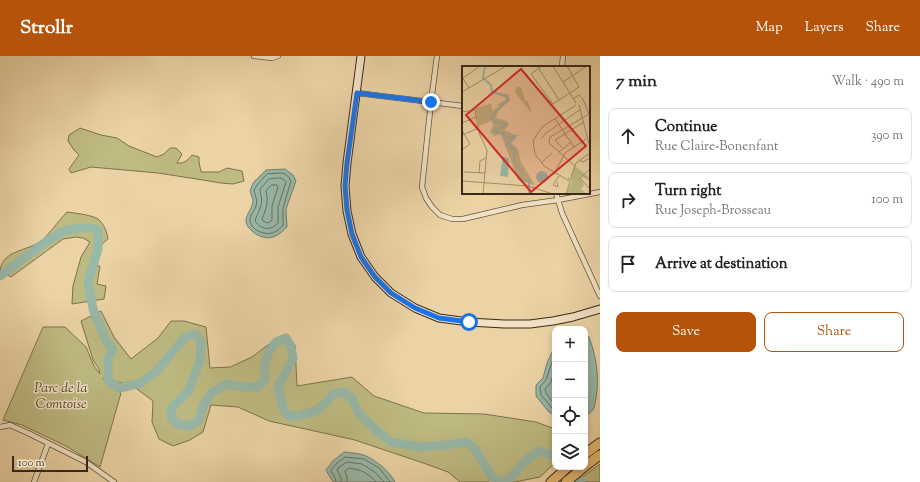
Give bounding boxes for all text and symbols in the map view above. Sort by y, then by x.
text: Strollr [20,15,73,42]
text: Map [756,18,783,38]
text: Layers [805,18,843,38]
text: Share [865,18,900,38]
inset map [462,66,590,194]
text: 7 min [616,70,657,94]
text: Walk · 490 m [832,73,904,91]
route end [422,93,440,111]
text: Continue [655,117,717,138]
icon: ahead [617,125,639,147]
text: 390 m [871,127,903,145]
text: Rue Claire-Bonenfant [655,138,778,156]
text: Turn right [655,181,721,202]
icon: right [617,189,639,211]
text: 100 m [871,191,903,209]
text: Rue Joseph-Brosseau [655,202,771,220]
icon: arrive [617,253,639,275]
text: Arrive at destination [655,254,788,275]
button: Save [616,312,756,352]
button: Share [764,312,904,352]
route start [460,313,478,331]
map controls [552,326,588,470]
button: + [552,326,588,362]
button: − [552,362,588,398]
park label: Parc de la Comtoise [34,379,88,415]
button: locate [552,398,588,434]
button: layers [552,434,588,470]
scale bar [12,454,88,473]
text: 100 m [18,455,45,471]

